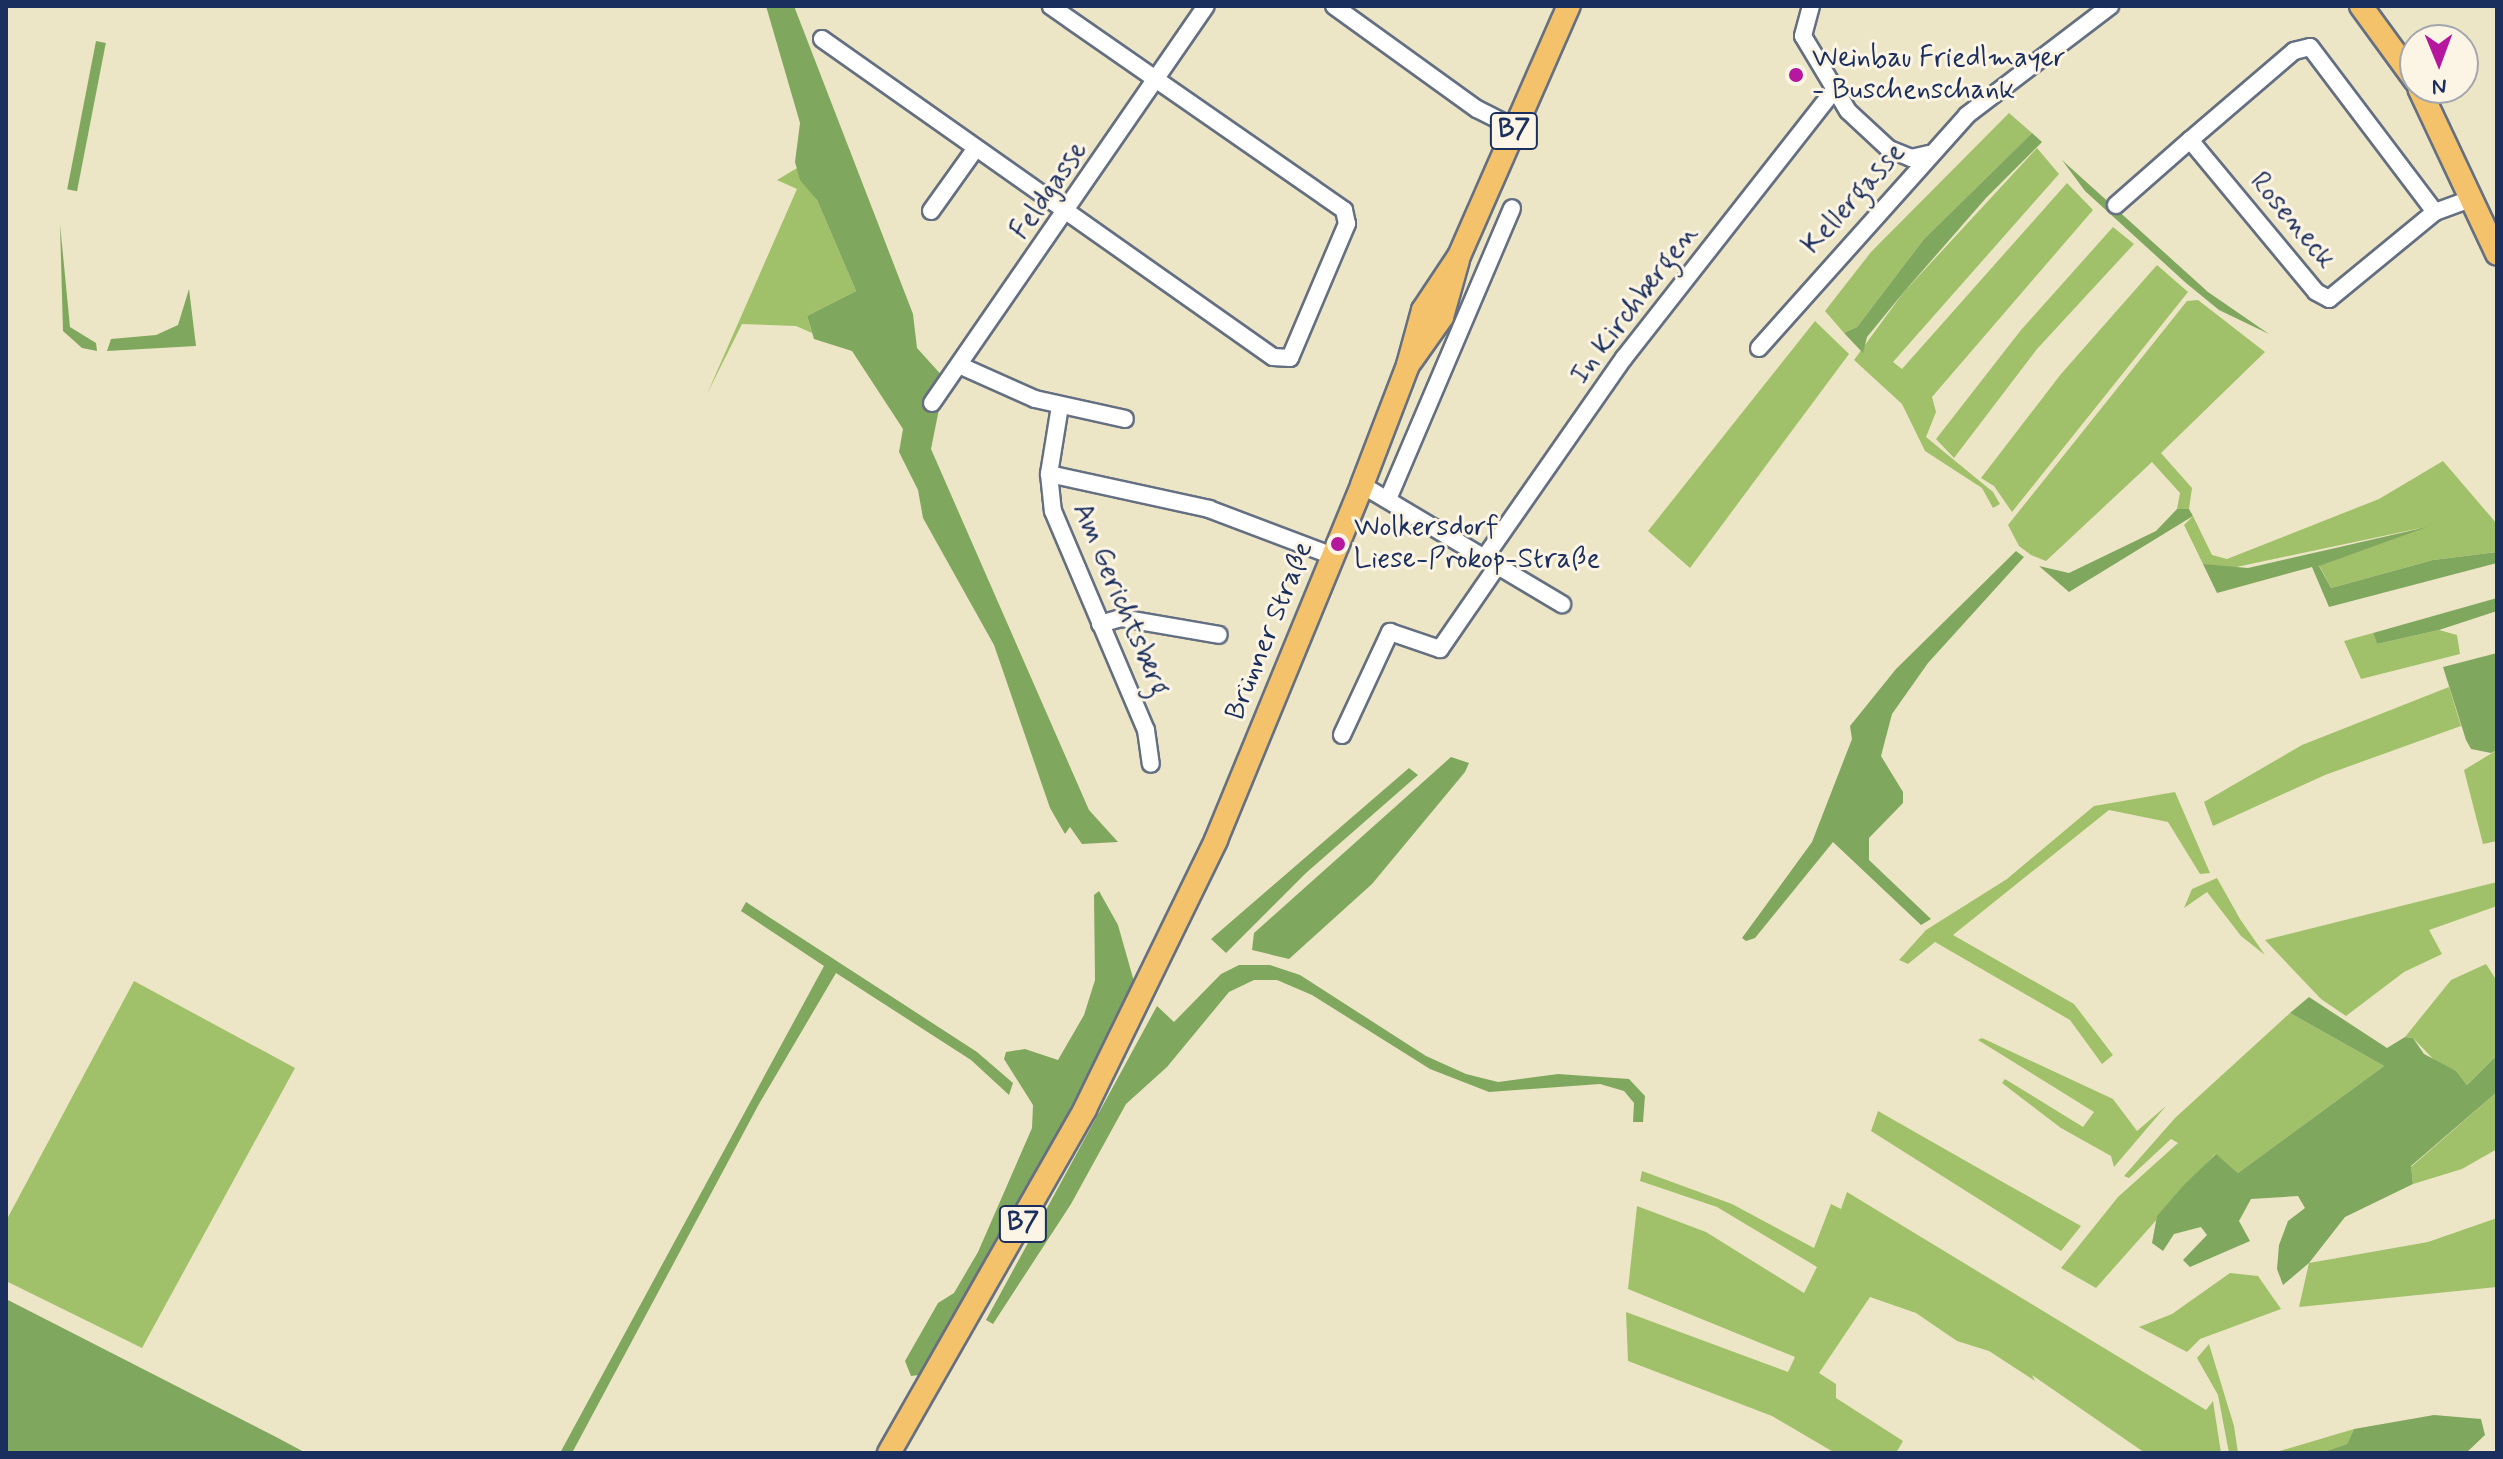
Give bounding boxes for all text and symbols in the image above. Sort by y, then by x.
north arrow [2399,24,2479,104]
place label: Weinbau Friedlmayer - Buschenschank [1812,42,2068,108]
marker: Weinbau Friedlmayer - Buschenschank [1787,66,1805,84]
text: N [2432,72,2447,100]
road number: B7 [1488,109,1540,153]
street label: Feldgasse [1004,135,1096,247]
street label: Kellergasse [1795,136,1913,262]
street label: Roseneck [2242,166,2342,276]
street label: In Kirchbergen [1565,219,1705,391]
street label: Am Gerichtsberg [1064,498,1176,702]
place label: Wolkersdorf Liese-Prokop-Straße [1354,511,1600,577]
marker: Wolkersdorf Liese-Prokop-Straße [1329,535,1347,553]
street label: Brünner Straße [1219,537,1321,725]
road number: B7 [997,1202,1049,1246]

